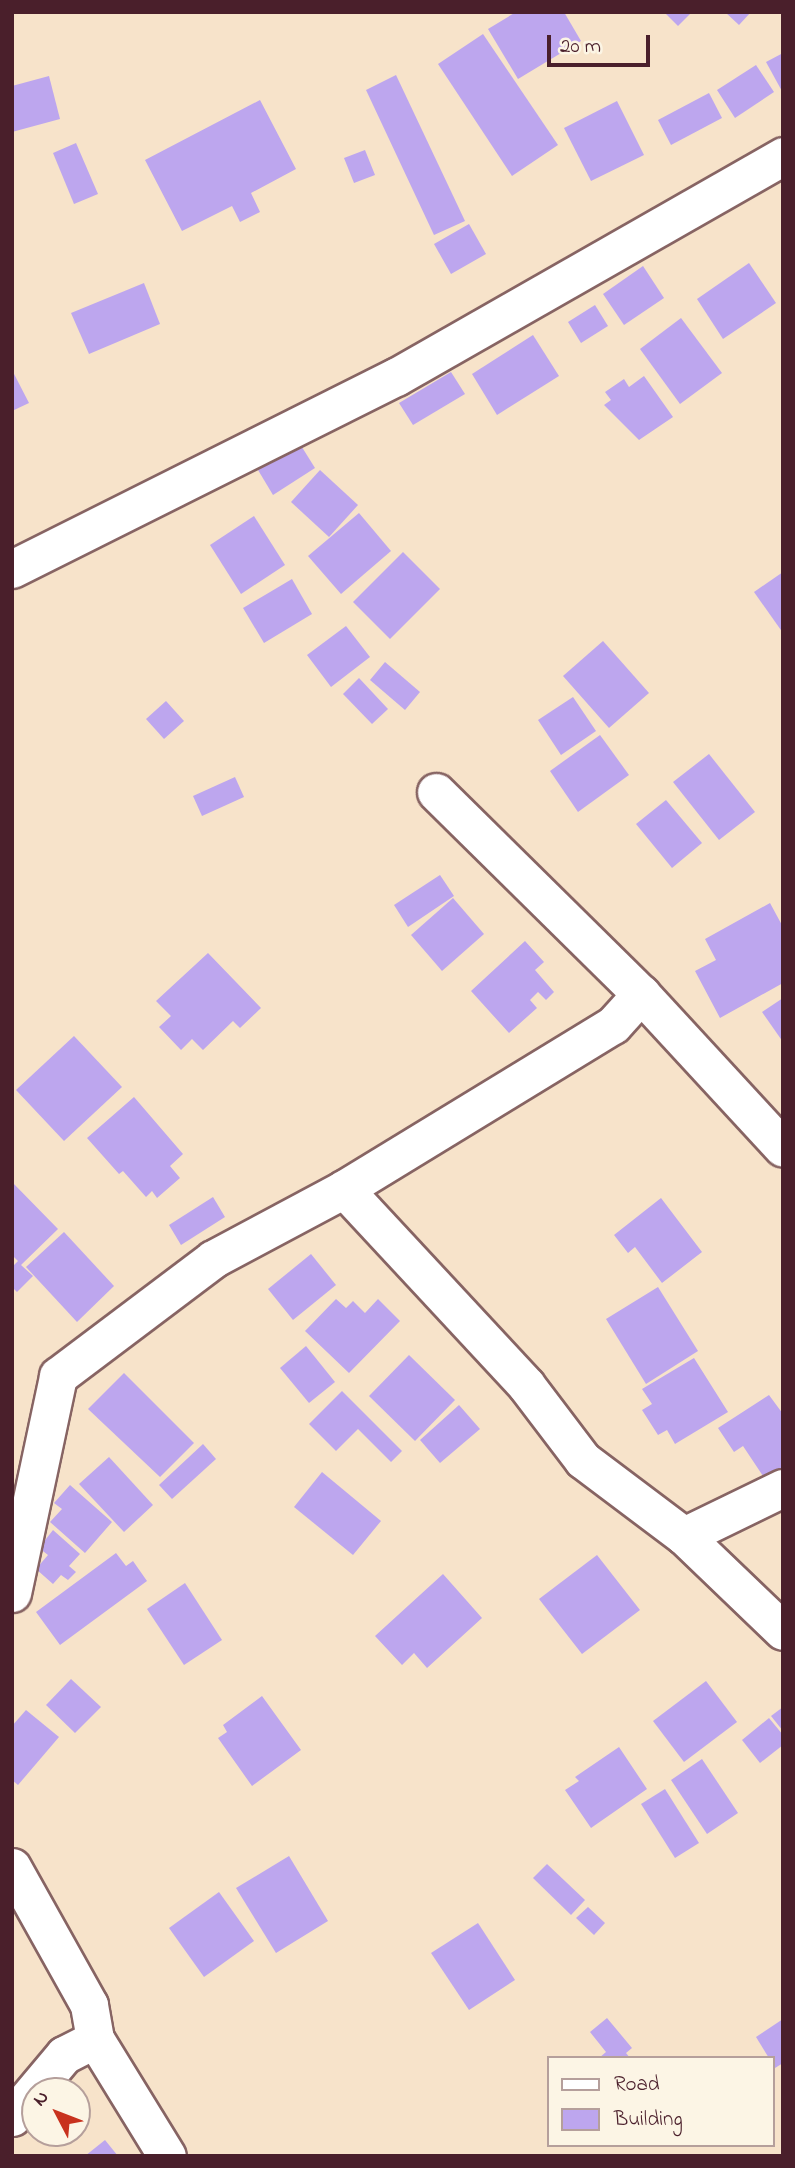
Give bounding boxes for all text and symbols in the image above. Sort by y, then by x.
scale bar [550,21,653,65]
text: 20 m [560,32,601,62]
legend [546,2056,774,2147]
text: Road [614,2070,660,2100]
north arrow [21,2077,91,2147]
text: N [27,2085,56,2113]
text: Building [614,2105,683,2135]

